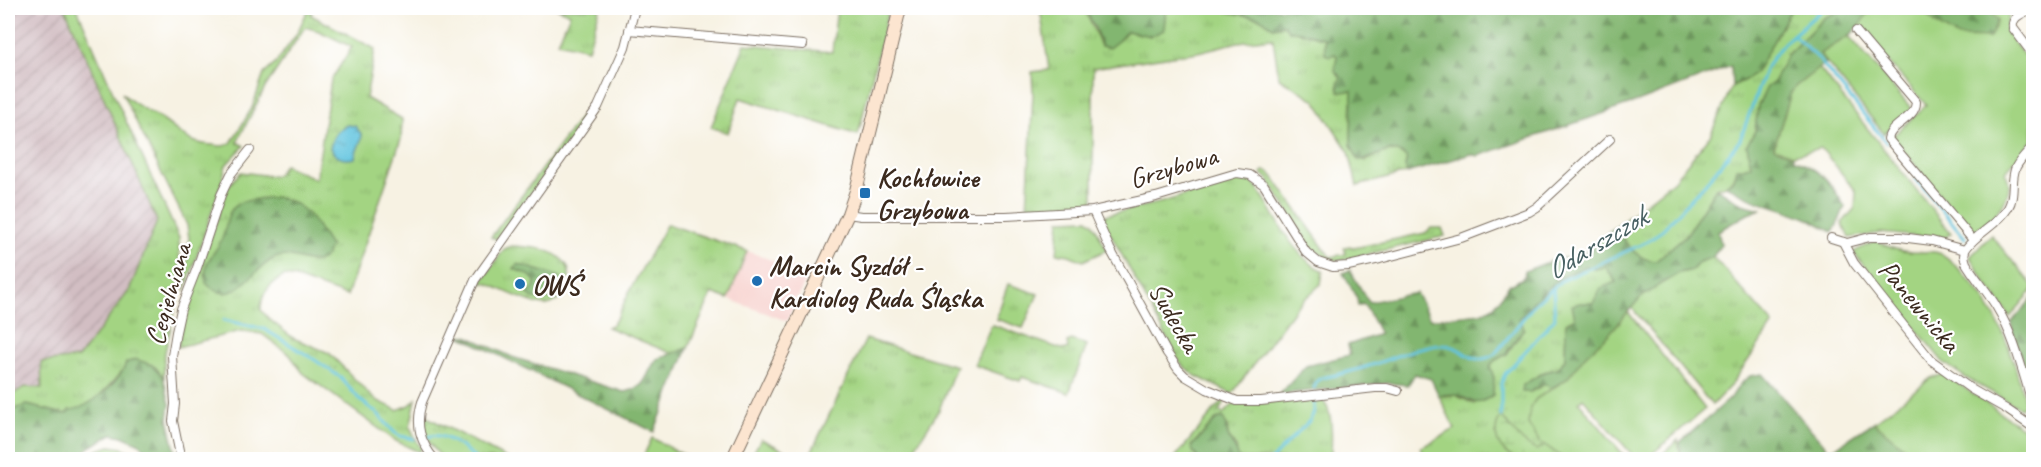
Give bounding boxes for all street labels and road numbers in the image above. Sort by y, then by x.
street label: Grzybowa [1125,137,1223,196]
street label: Cegielniana [137,237,200,349]
street label: Panewnicka [1871,252,1970,361]
street label: Sudecka [1141,276,1210,360]

